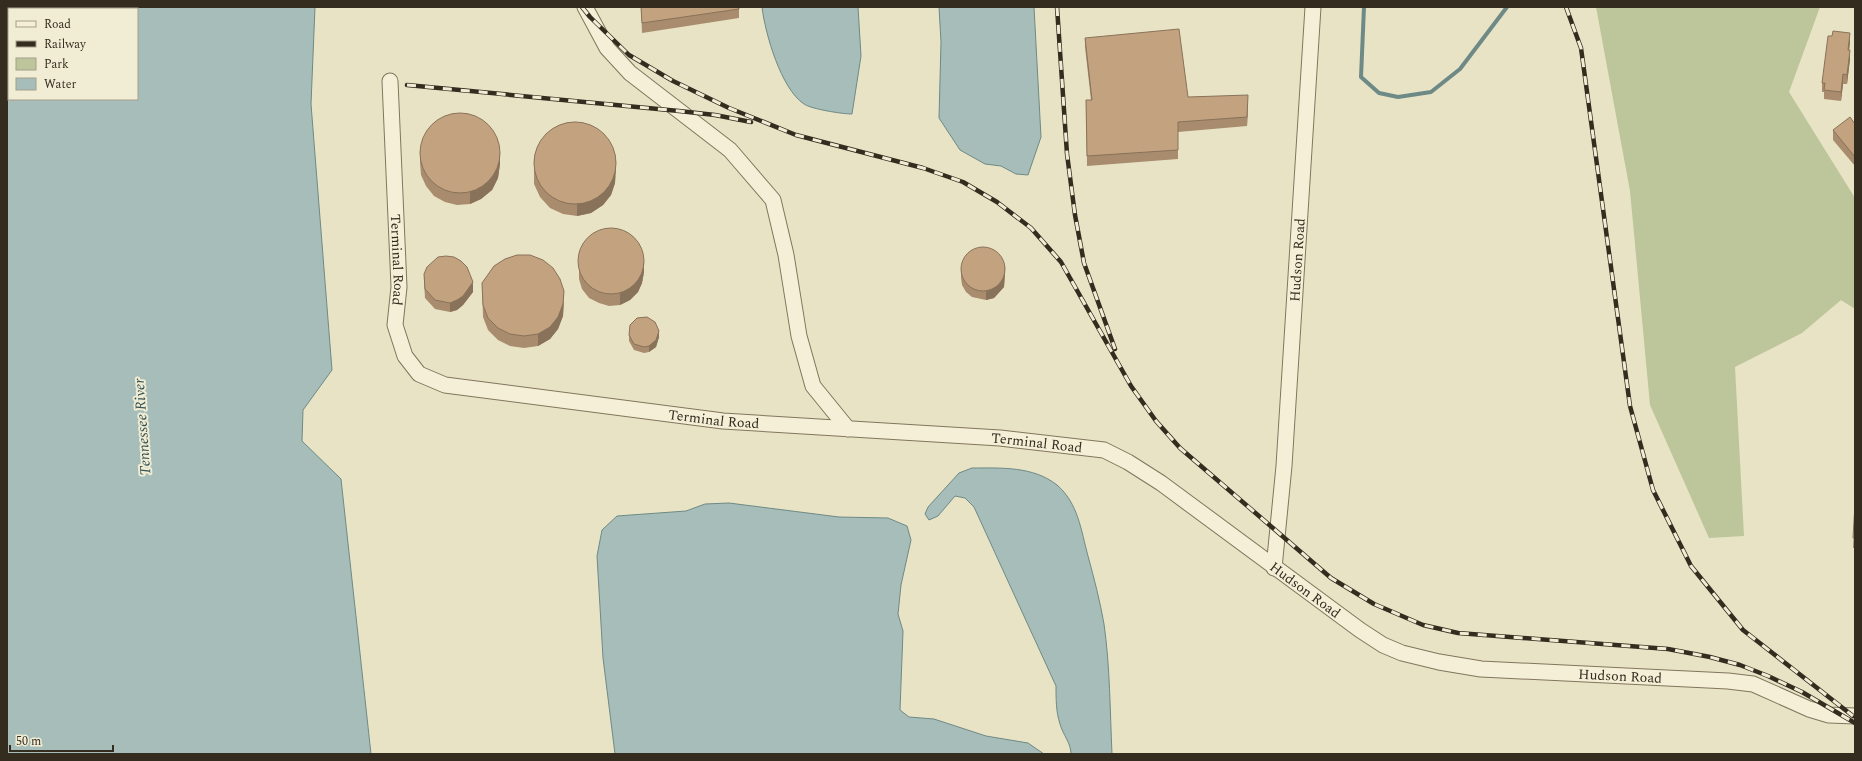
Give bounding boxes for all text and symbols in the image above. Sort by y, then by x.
legend [8,8,138,100]
text: Road [44,15,71,34]
text: Railway [44,35,87,54]
text: Park [44,55,69,74]
text: Water [44,75,76,94]
street label: Terminal Road [385,214,409,307]
street label: Hudson Road [1284,217,1311,302]
water label: Tennessee River [128,377,157,476]
street label: Terminal Road [667,404,760,434]
street label: Terminal Road [991,427,1084,458]
street label: Hudson Road [1265,557,1345,624]
street label: Hudson Road [1578,664,1663,689]
scale bar [10,727,113,753]
text: 50 m [16,732,41,751]

